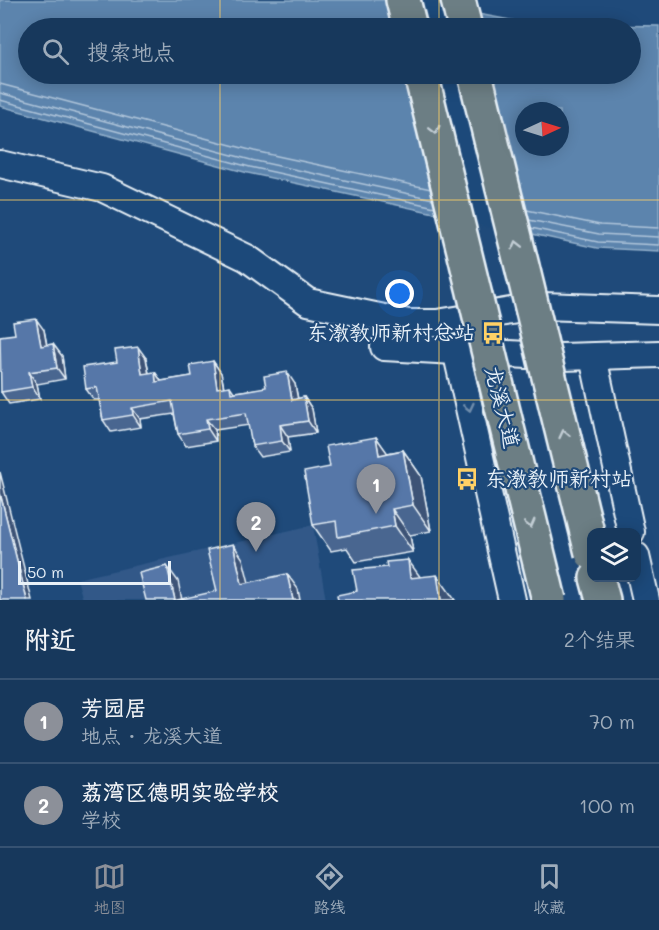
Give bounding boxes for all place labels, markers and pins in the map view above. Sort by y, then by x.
place label: 东漖教师新村总站 [307,318,475,345]
bus stop icon: 东漖教师新村总站 [480,320,506,346]
pin: 1 [356,464,395,514]
place label: 东漖教师新村站 [485,464,632,491]
bus stop icon: 东漖教师新村站 [454,466,480,492]
pin: 2 [236,502,276,552]

